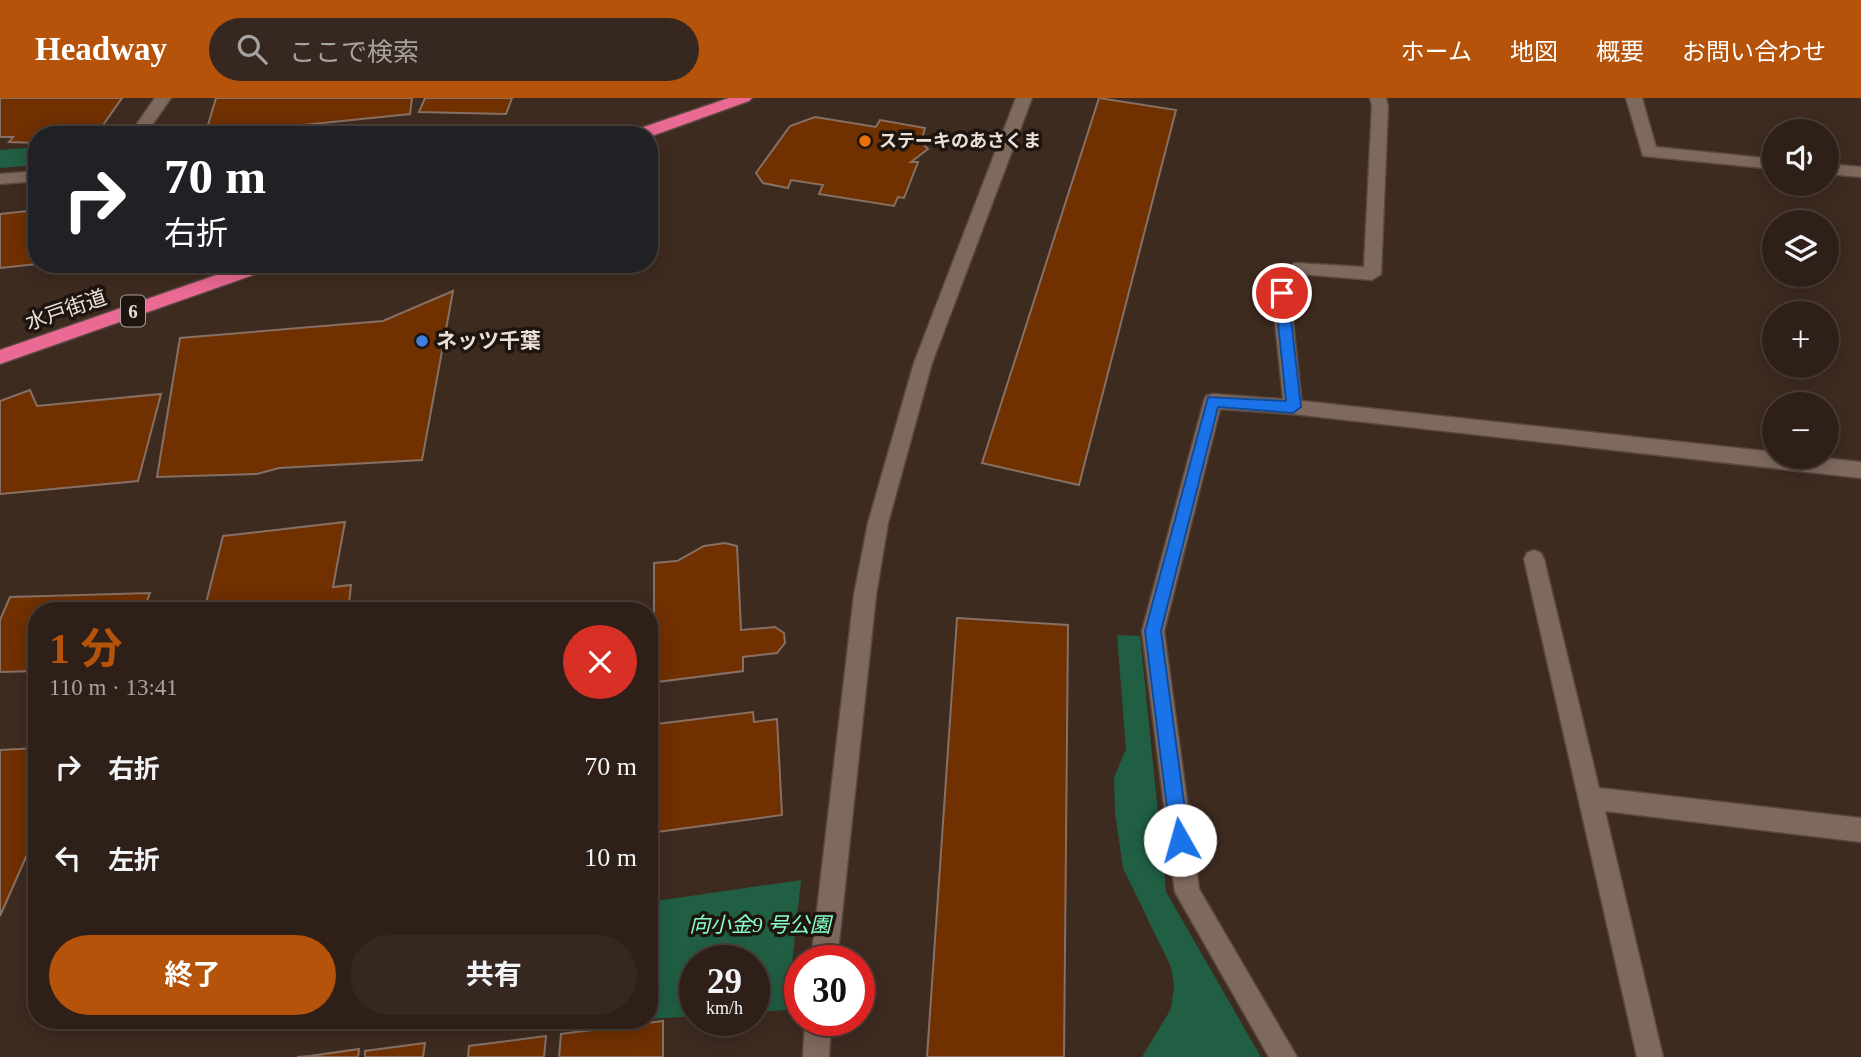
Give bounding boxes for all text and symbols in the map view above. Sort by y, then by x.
search box [209,18,699,81]
icon: search [233,30,271,68]
text: Headway [35,31,167,67]
text: ここで検索 [289,38,419,67]
text: ホーム [1401,39,1472,65]
text: 地図 [1510,39,1558,65]
text: 概要 [1596,39,1644,65]
text: お問い合わせ [1682,39,1826,65]
map controls [1762,119,1839,469]
button: sound [1762,119,1839,196]
place label: ステーキのあさくま [879,131,1041,151]
marker: ステーキのあさくま [857,133,873,149]
text: 70 m [164,149,266,204]
icon: right [49,154,140,245]
button: layers [1762,210,1839,287]
text: 右折 [164,215,228,251]
pin [1252,263,1312,323]
icon: arrive [1263,274,1301,312]
street label: 水戸街道 [22,285,110,335]
road number: 6 [121,295,145,326]
button: + [1762,301,1839,378]
place label: ネッツ千葉 [436,329,541,353]
marker: ネッツ千葉 [414,333,430,349]
button: − [1762,392,1839,469]
button: close [563,625,637,699]
text: 1 分 [49,626,123,672]
text: 110 m · 13:41 [49,675,178,700]
icon: right [49,748,87,786]
text: 70 m [584,752,637,781]
text: 右折 [108,755,160,784]
position arrow [1143,803,1217,877]
icon: left [49,839,87,877]
text: 10 m [584,843,637,872]
text: 左折 [108,846,160,875]
park label: 向小金9 号公園 [689,913,834,937]
button: 終了 [49,935,336,1015]
button: 共有 [350,935,637,1015]
speed limit sign: 30 [784,945,875,1036]
text: 29 [707,962,742,1001]
text: km/h [706,998,743,1018]

